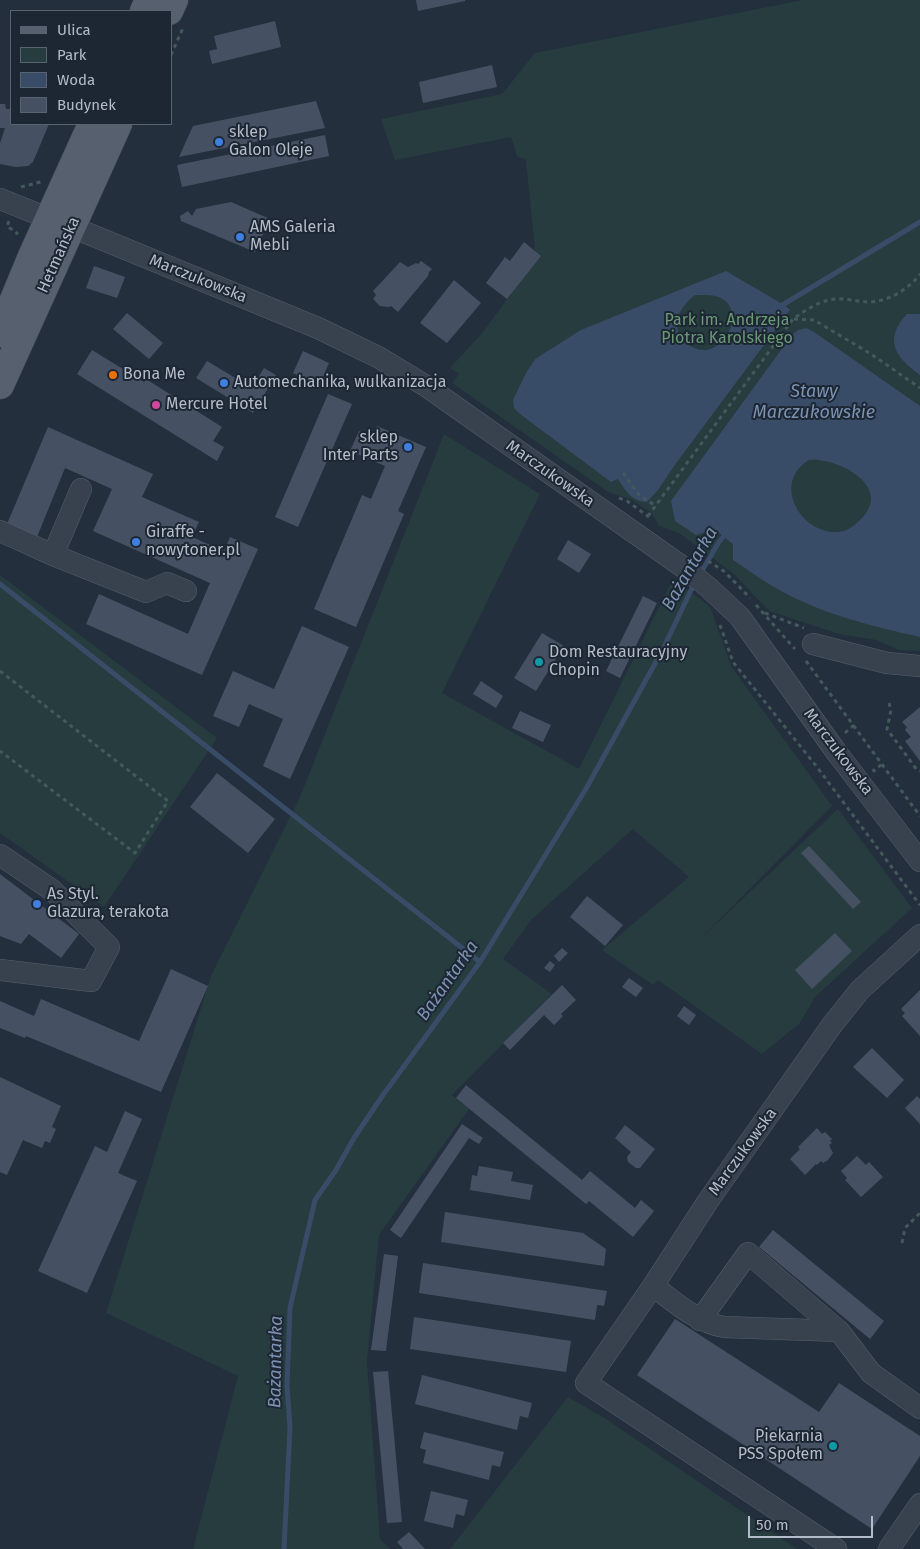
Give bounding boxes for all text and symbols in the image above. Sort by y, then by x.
legend [10,10,172,125]
text: Ulica [57,21,91,39]
text: Park [57,46,87,64]
text: Woda [57,71,95,89]
text: Budynek [57,96,116,114]
place label: sklep Galon Oleje [229,123,313,161]
marker: sklep Galon Oleje [213,136,225,148]
street label: Hetmańska [34,214,84,296]
place label: AMS Galeria Mebli [250,218,336,256]
marker: AMS Galeria Mebli [234,231,246,243]
street label: Marczukowska [146,251,250,307]
park label: Park im. Andrzeja Piotra Karolskiego [661,311,793,349]
place label: Bona Me [123,365,186,385]
marker: Bona Me [107,369,119,381]
place label: Automechanika, wulkanizacja [234,373,446,393]
marker: Automechanika, wulkanizacja [218,377,230,389]
water label: Stawy Marczukowskie [753,381,875,424]
place label: Mercure Hotel [166,395,267,415]
marker: Mercure Hotel [150,399,162,411]
place label: sklep Inter Parts [323,428,398,466]
street label: Marczukowska [502,436,598,512]
marker: sklep Inter Parts [402,441,414,453]
place label: Giraffe - nowytoner.pl [146,523,240,561]
water label: Bażantarka [658,524,722,614]
marker: Giraffe - nowytoner.pl [130,536,142,548]
place label: Dom Restauracyjny Chopin [549,643,687,681]
marker: Dom Restauracyjny Chopin [533,656,545,668]
street label: Marczukowska [799,705,877,799]
place label: As Styl. Glazura, terakota [47,885,169,923]
marker: As Styl. Glazura, terakota [31,898,43,910]
water label: Bażantarka [413,937,483,1025]
street label: Marczukowska [705,1104,781,1200]
water label: Bażantarka [264,1316,288,1408]
place label: Piekarnia PSS Społem [738,1427,823,1465]
marker: Piekarnia PSS Społem [827,1440,839,1452]
scale bar [750,1506,875,1538]
text: 50 m [756,1516,789,1534]

